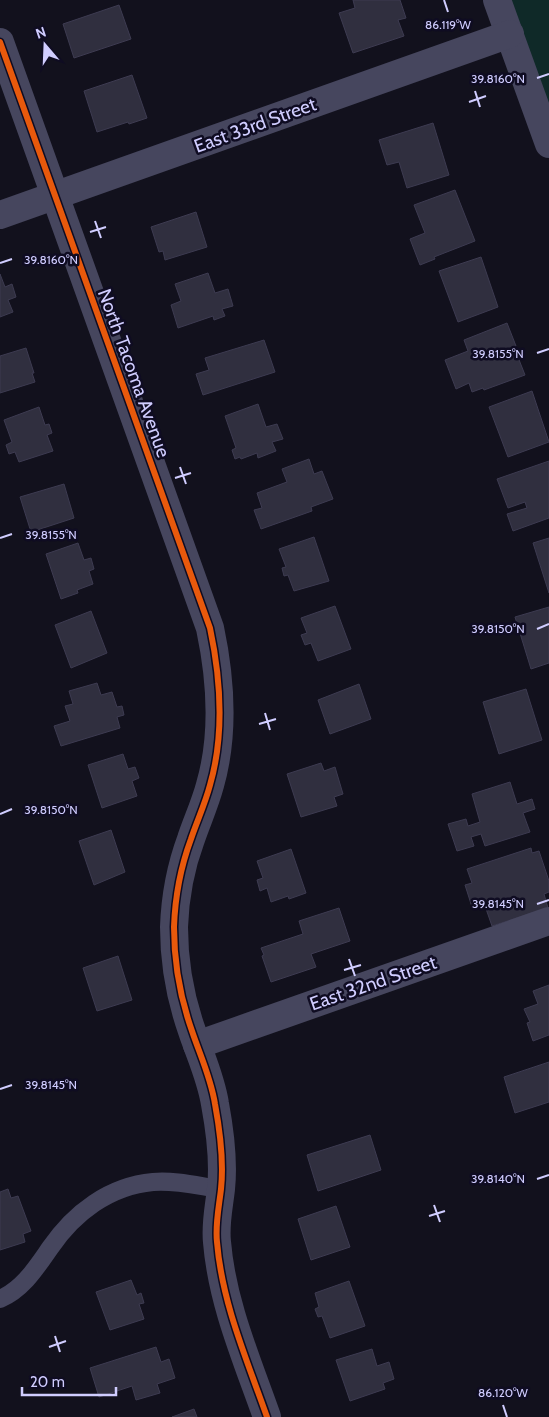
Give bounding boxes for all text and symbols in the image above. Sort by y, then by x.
text: 86.119°W [425,17,472,32]
north arrow [20,20,70,70]
text: N [33,23,48,43]
text: 39.8160°N [471,71,525,86]
street label: East 33rd Street [191,92,320,158]
text: 39.8160°N [24,252,78,267]
street label: North Tacoma Avenue [93,285,175,461]
text: 39.8155°N [472,346,524,361]
text: 39.8155°N [25,527,77,542]
text: 39.8150°N [471,621,525,636]
text: 39.8150°N [24,802,78,817]
text: 39.8145°N [472,896,524,911]
street label: East 32nd Street [307,950,440,1015]
text: 39.8145°N [25,1077,77,1092]
text: 39.8140°N [471,1171,525,1186]
scale bar [22,1364,116,1396]
text: 20 m [30,1373,65,1391]
text: 86.120°W [478,1385,529,1400]

